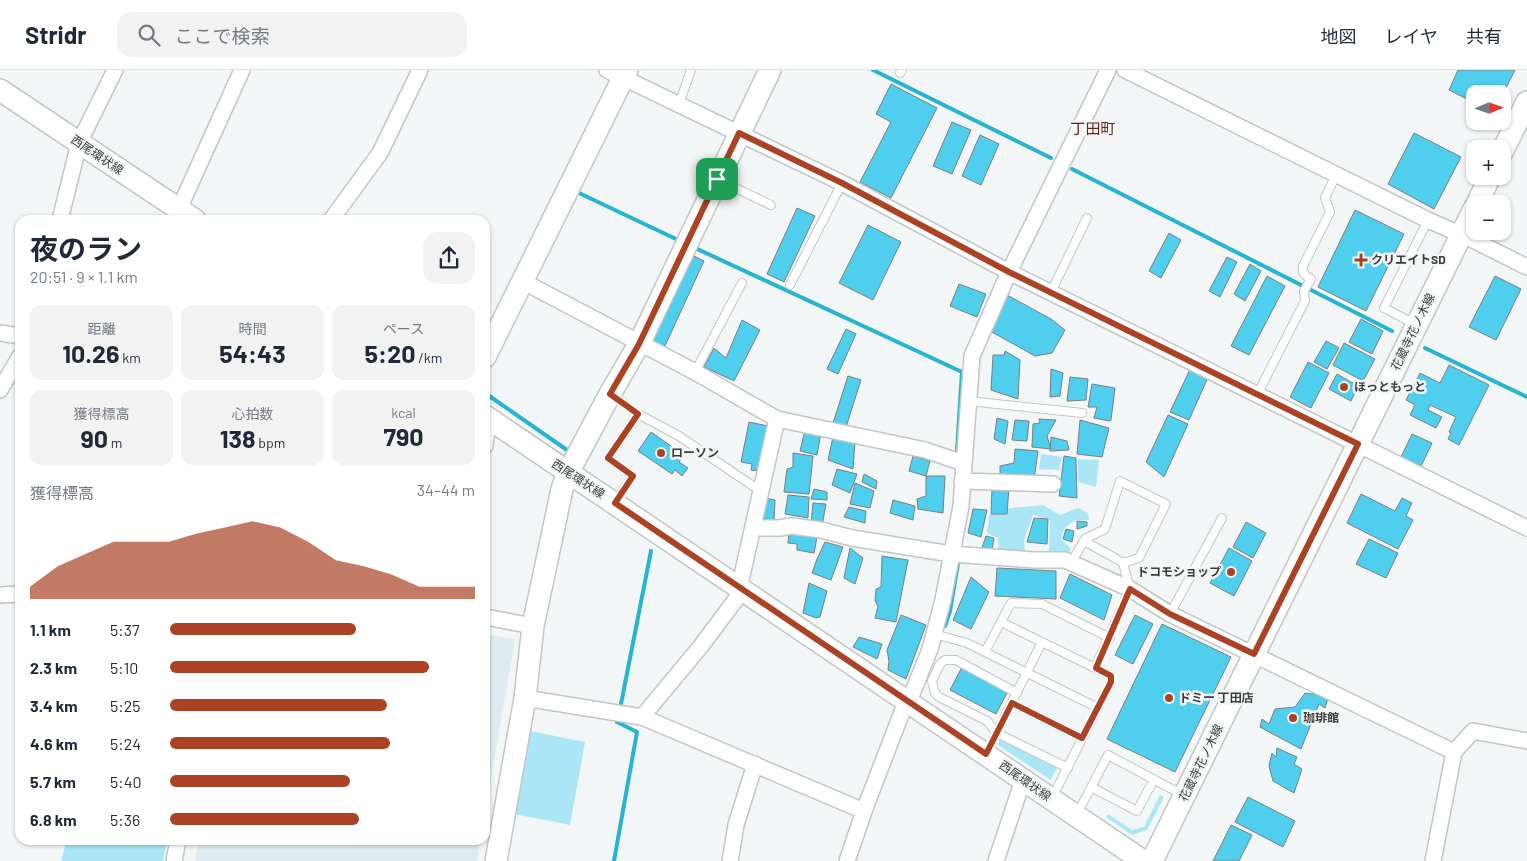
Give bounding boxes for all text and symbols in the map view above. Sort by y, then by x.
search box [117,12,467,57]
text: Stridr [25,20,87,49]
icon: search [135,21,163,49]
text: ここで検索 [175,24,270,47]
text: 地図 [1321,25,1357,47]
text: レイヤ [1385,25,1438,47]
text: 共有 [1466,25,1502,47]
north arrow [1466,85,1511,130]
map controls [1466,85,1511,240]
district label: 丁田町 [1070,119,1116,137]
street label: 西尾環状線 [69,132,126,177]
button: + [1466,140,1511,185]
pin [696,158,738,200]
icon: arrive [703,165,731,193]
button: − [1466,195,1511,240]
text: 夜のラン [30,231,142,265]
button: share [423,232,475,284]
place label: クリエイトSD [1371,252,1446,266]
marker: クリエイトSD [1355,254,1367,266]
text: 20:51 · 9 × 1.1 km [30,267,138,286]
street label: 花蔵寺花ノ木線 [1387,291,1437,372]
text: 距離 [88,320,116,337]
text: 時間 [239,320,267,337]
text: ペース [383,320,424,337]
text: 10.26 [62,338,119,368]
text: 54:43 [219,338,286,368]
text: 5:20 [365,338,415,368]
text: km [119,349,141,366]
text: /km [415,349,442,366]
place label: ほっともっと [1354,379,1426,393]
marker: ほっともっと [1338,381,1350,393]
text: kcal [391,404,416,421]
text: 獲得標高 [74,405,130,422]
text: 心拍数 [232,405,274,422]
text: 790 [384,421,423,451]
text: 90 [81,423,108,453]
text: 138 [220,423,256,453]
text: m [108,434,122,451]
text: bpm [256,434,285,451]
place label: ローソン [671,445,719,459]
marker: ローソン [655,447,667,459]
street label: 西尾環状線 [550,456,608,500]
text: 34–44 m [417,480,475,499]
text: 獲得標高 [30,483,94,502]
place label: ドコモショップ [1137,564,1221,578]
marker: ドコモショップ [1225,566,1237,578]
text: 1.1 km [30,620,71,639]
text: 5:37 [110,620,139,639]
text: 2.3 km [30,658,77,677]
text: 5:10 [110,658,138,677]
place label: ドミー 丁田店 [1179,690,1253,704]
marker: ドミー 丁田店 [1163,692,1175,704]
text: 3.4 km [30,696,78,715]
text: 5:25 [110,696,140,715]
place label: 珈琲館 [1303,710,1339,724]
marker: 珈琲館 [1287,712,1299,724]
street label: 花蔵寺花ノ木線 [1175,722,1225,803]
text: 4.6 km [30,734,78,753]
text: 5:24 [110,734,141,753]
street label: 西尾環状線 [997,757,1054,803]
text: 5.7 km [30,772,76,791]
text: 5:40 [110,772,142,791]
text: 6.8 km [30,810,77,829]
text: 5:36 [110,810,140,829]

